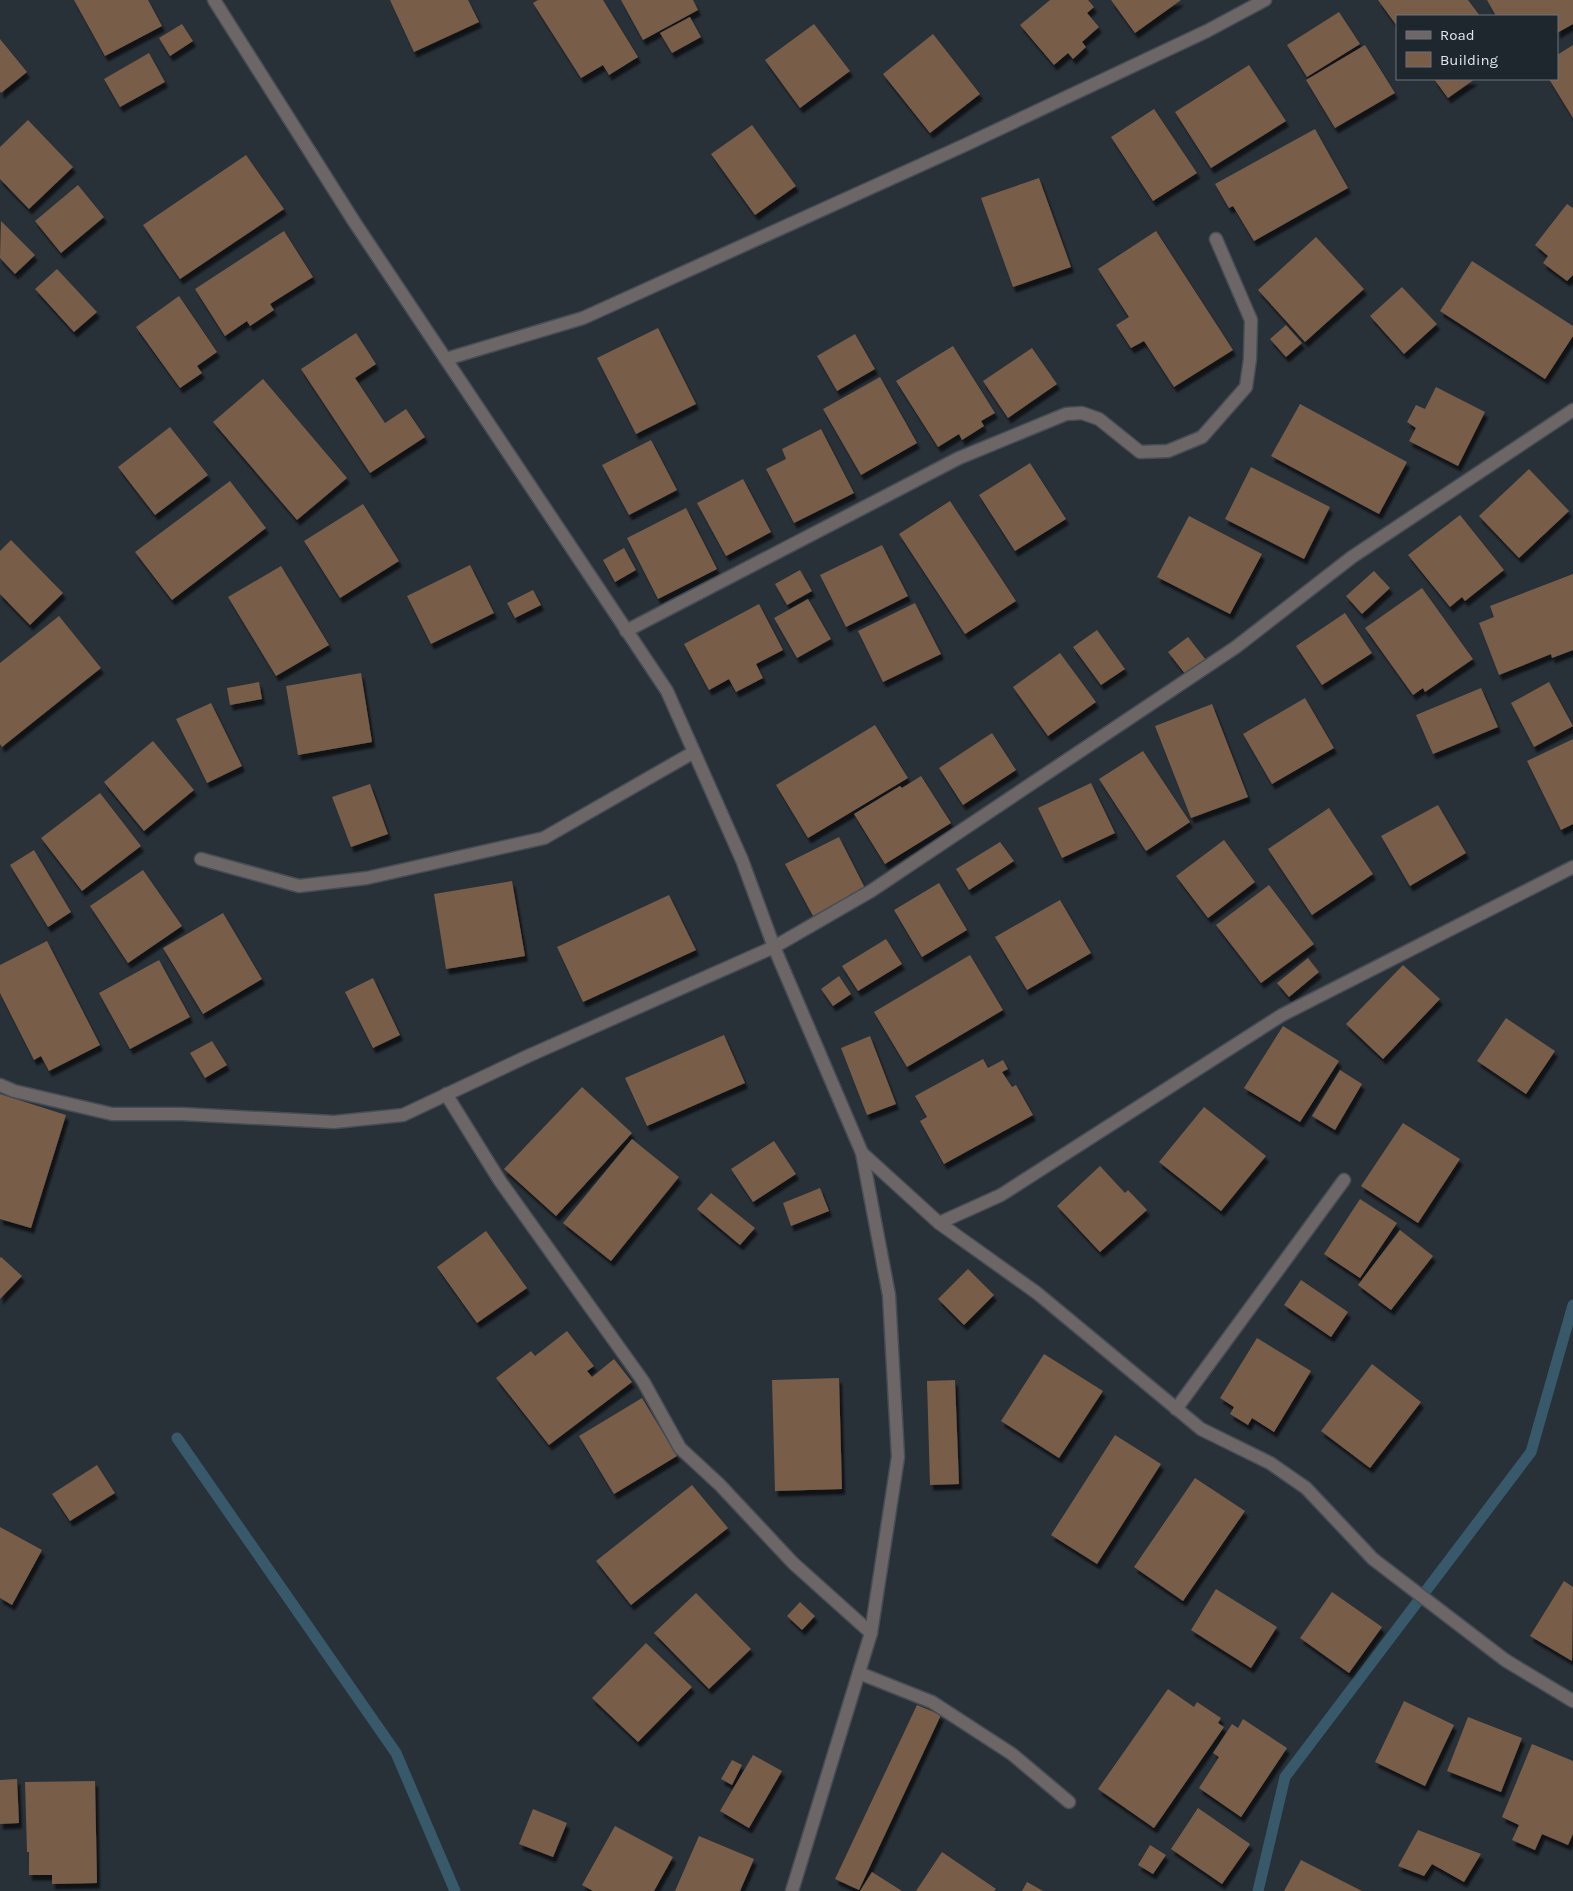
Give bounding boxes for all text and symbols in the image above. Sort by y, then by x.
legend [1396,15,1558,80]
text: Road [1440,26,1475,44]
text: Building [1440,51,1498,69]

